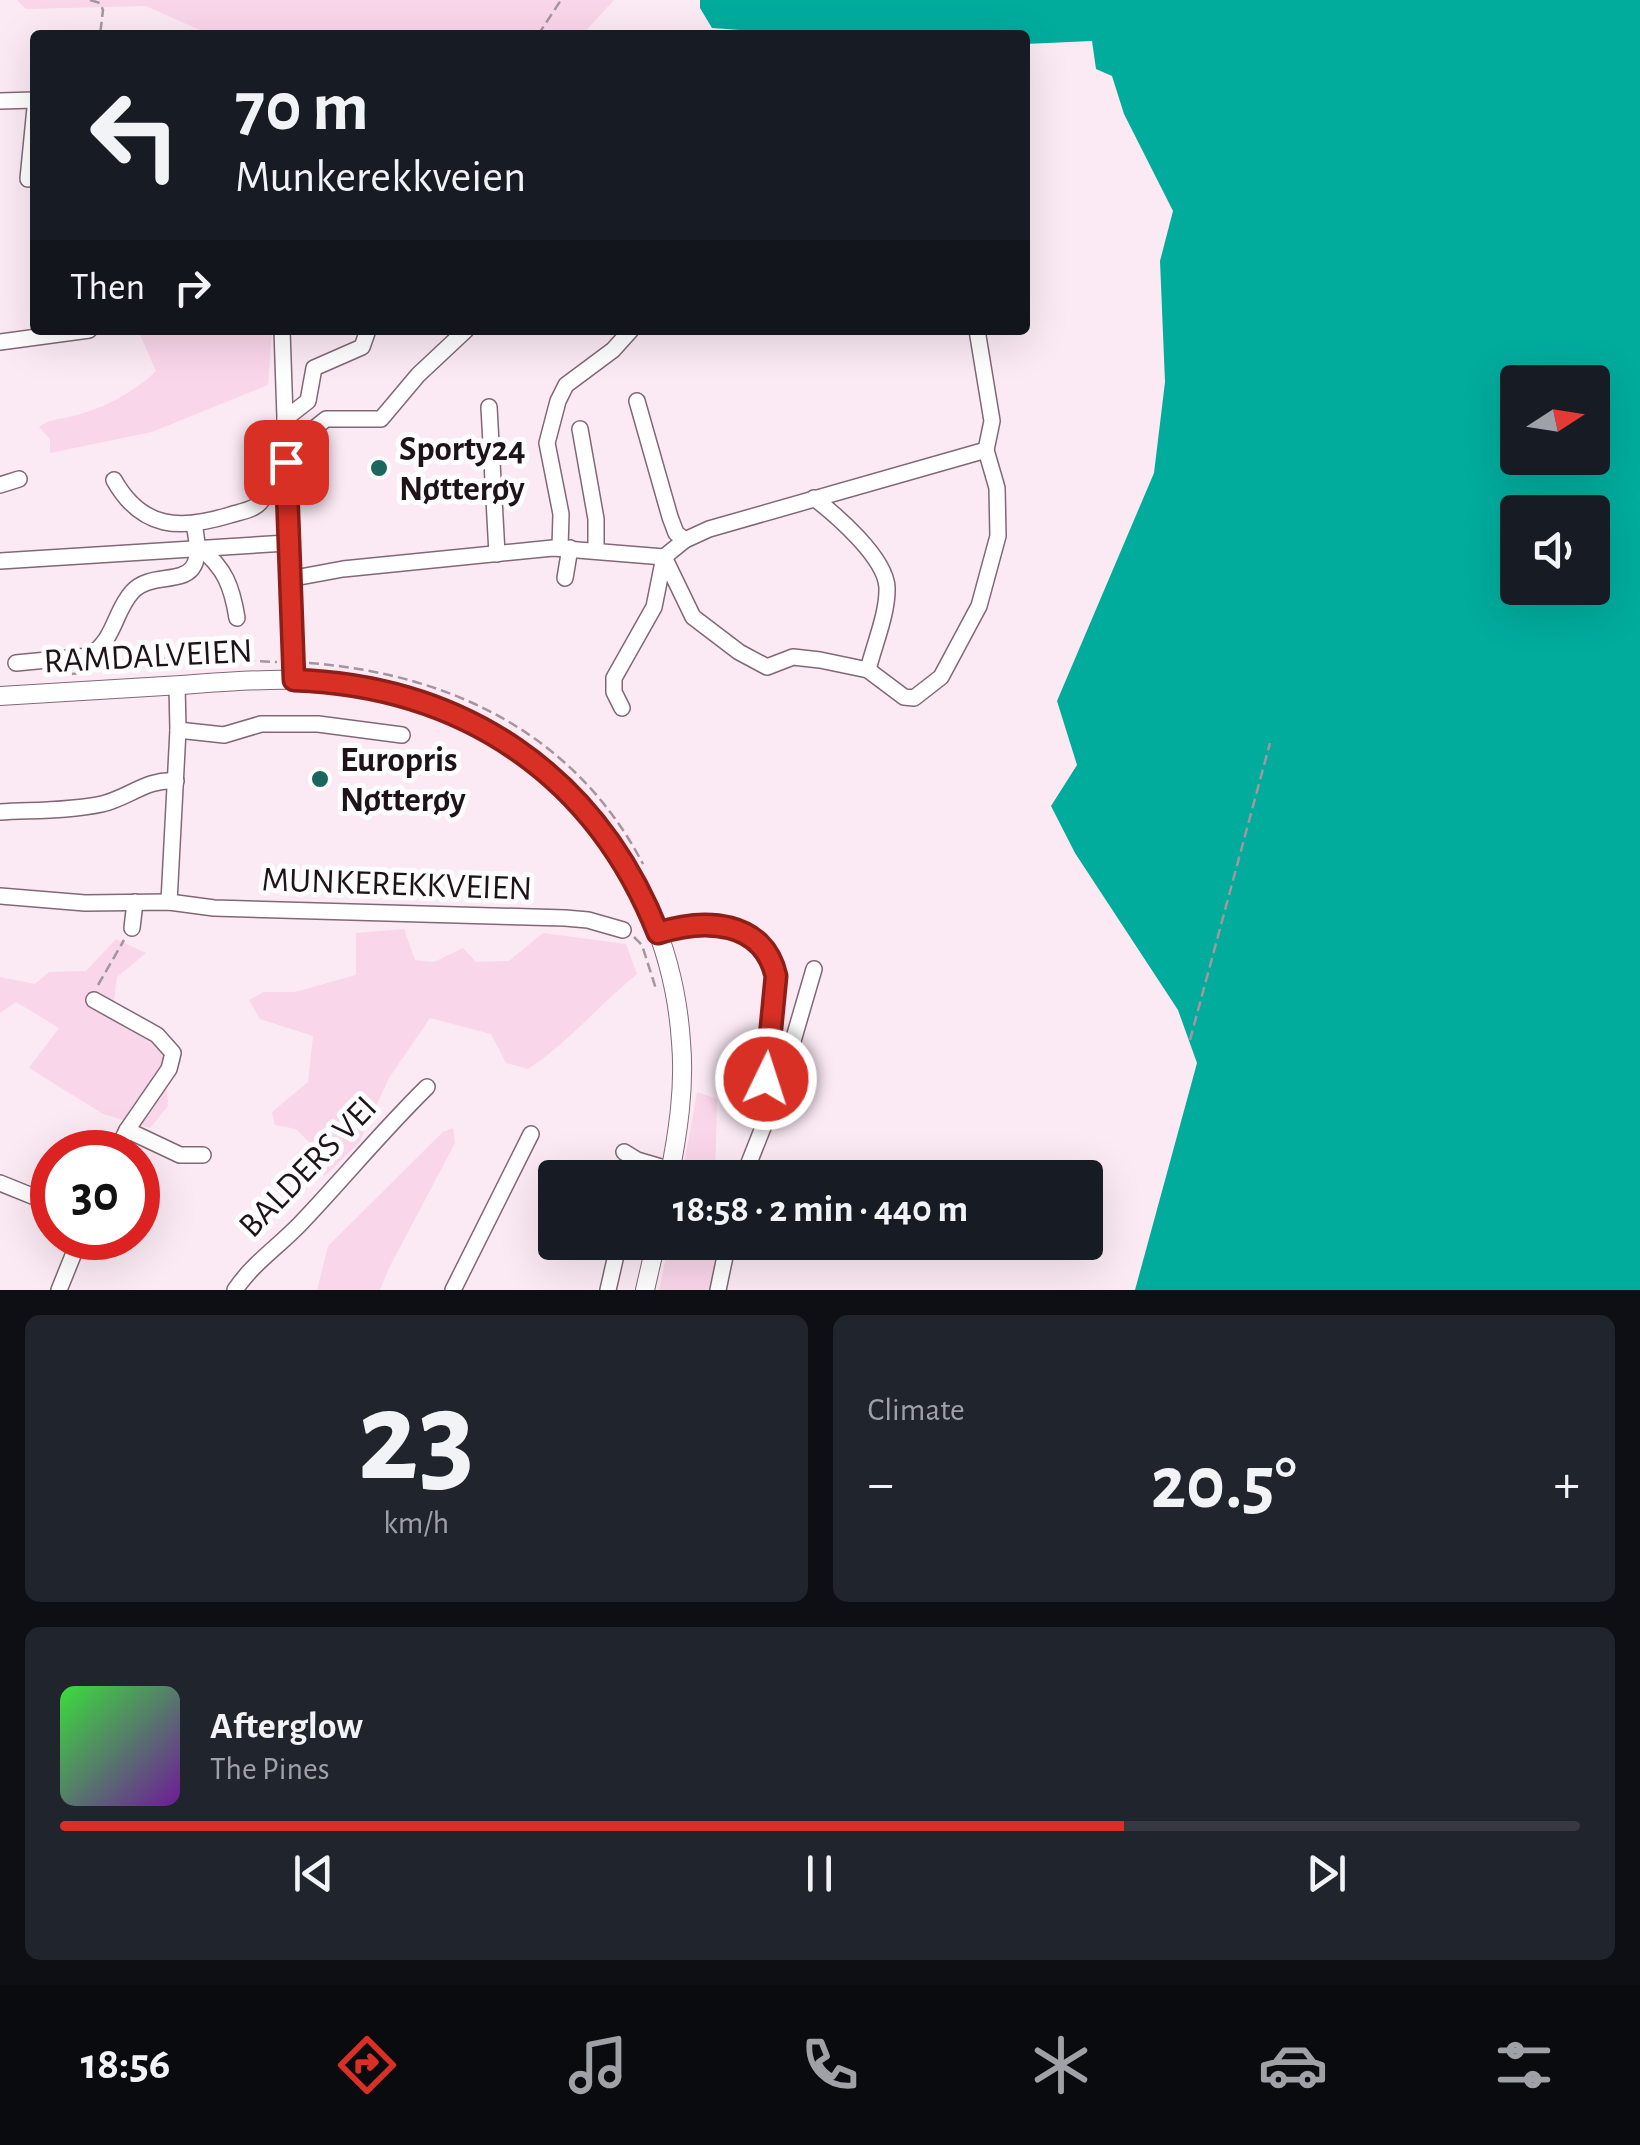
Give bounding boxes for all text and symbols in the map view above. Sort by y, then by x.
icon: left [70,70,200,200]
text: 70 m [235,73,369,143]
text: Munkerekkveien [235,155,526,200]
icon: right [165,260,220,315]
text: Then [70,269,145,307]
north arrow [1500,365,1610,475]
map controls [1500,365,1610,605]
pin [244,420,329,505]
place label: Sporty24 Nøtterøy [399,432,526,507]
icon: arrive [259,435,314,490]
marker: Sporty24 Nøtterøy [368,457,390,479]
button: sound [1500,495,1610,605]
street label: RAMDALVEIEN [43,634,253,679]
place label: Europris Nøtterøy [340,743,466,818]
marker: Europris Nøtterøy [309,768,331,790]
street label: MUNKEREKKVEIEN [261,862,533,907]
position arrow [714,1027,818,1131]
street label: BALDERS VEI [233,1090,383,1244]
speed limit sign: 30 [30,1130,160,1260]
text: 18:58 · 2 min · 440 m [673,1191,968,1229]
text: 23 [358,1374,475,1504]
text: Climate [868,1394,965,1426]
text: 20.5° [1151,1447,1297,1522]
text: − [868,1457,894,1512]
text: + [1554,1457,1580,1512]
text: km/h [383,1507,449,1539]
text: Afterglow [210,1708,363,1746]
text: The Pines [210,1753,330,1785]
icon: previous [286,1846,341,1901]
icon: pause [792,1846,847,1901]
icon: next [1299,1846,1354,1901]
icon: directions [332,2030,402,2100]
icon: music [563,2030,633,2100]
icon: phone [795,2030,865,2100]
icon: climate [1026,2030,1096,2100]
icon: car [1258,2030,1328,2100]
icon: filters [1489,2030,1559,2100]
text: 18:56 [81,2042,171,2087]

